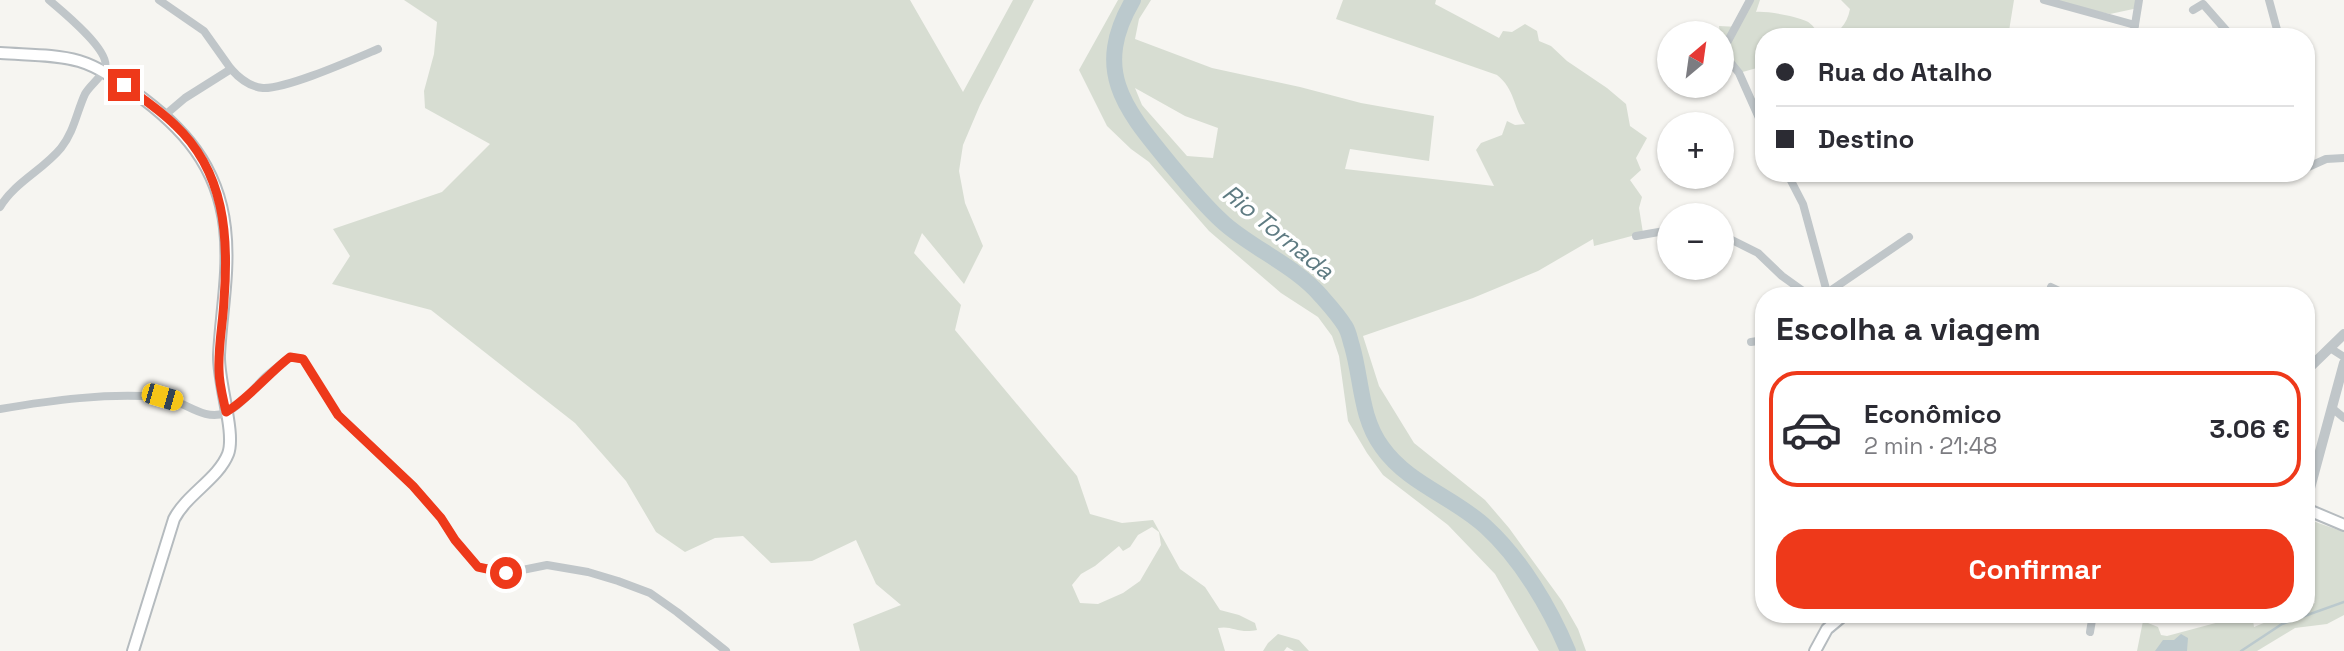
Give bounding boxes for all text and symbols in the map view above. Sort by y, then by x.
north arrow [1657,21,1734,98]
map controls [1657,21,1734,280]
text: Rua do Atalho [1818,55,1992,89]
route end [108,69,140,101]
button: + [1657,112,1734,189]
text: Destino [1818,122,1914,156]
water label: Rio Tornada [1216,177,1340,286]
button: − [1657,203,1734,280]
text: Escolha a viagem [1776,309,2041,349]
car [139,381,186,413]
text: Econômico [1864,397,2002,431]
icon: car [1780,398,1843,461]
text: 3.06 € [2210,412,2290,446]
text: 2 min · 21:48 [1864,431,1997,461]
button: Confirmar [1776,529,2294,609]
route start [490,557,522,589]

